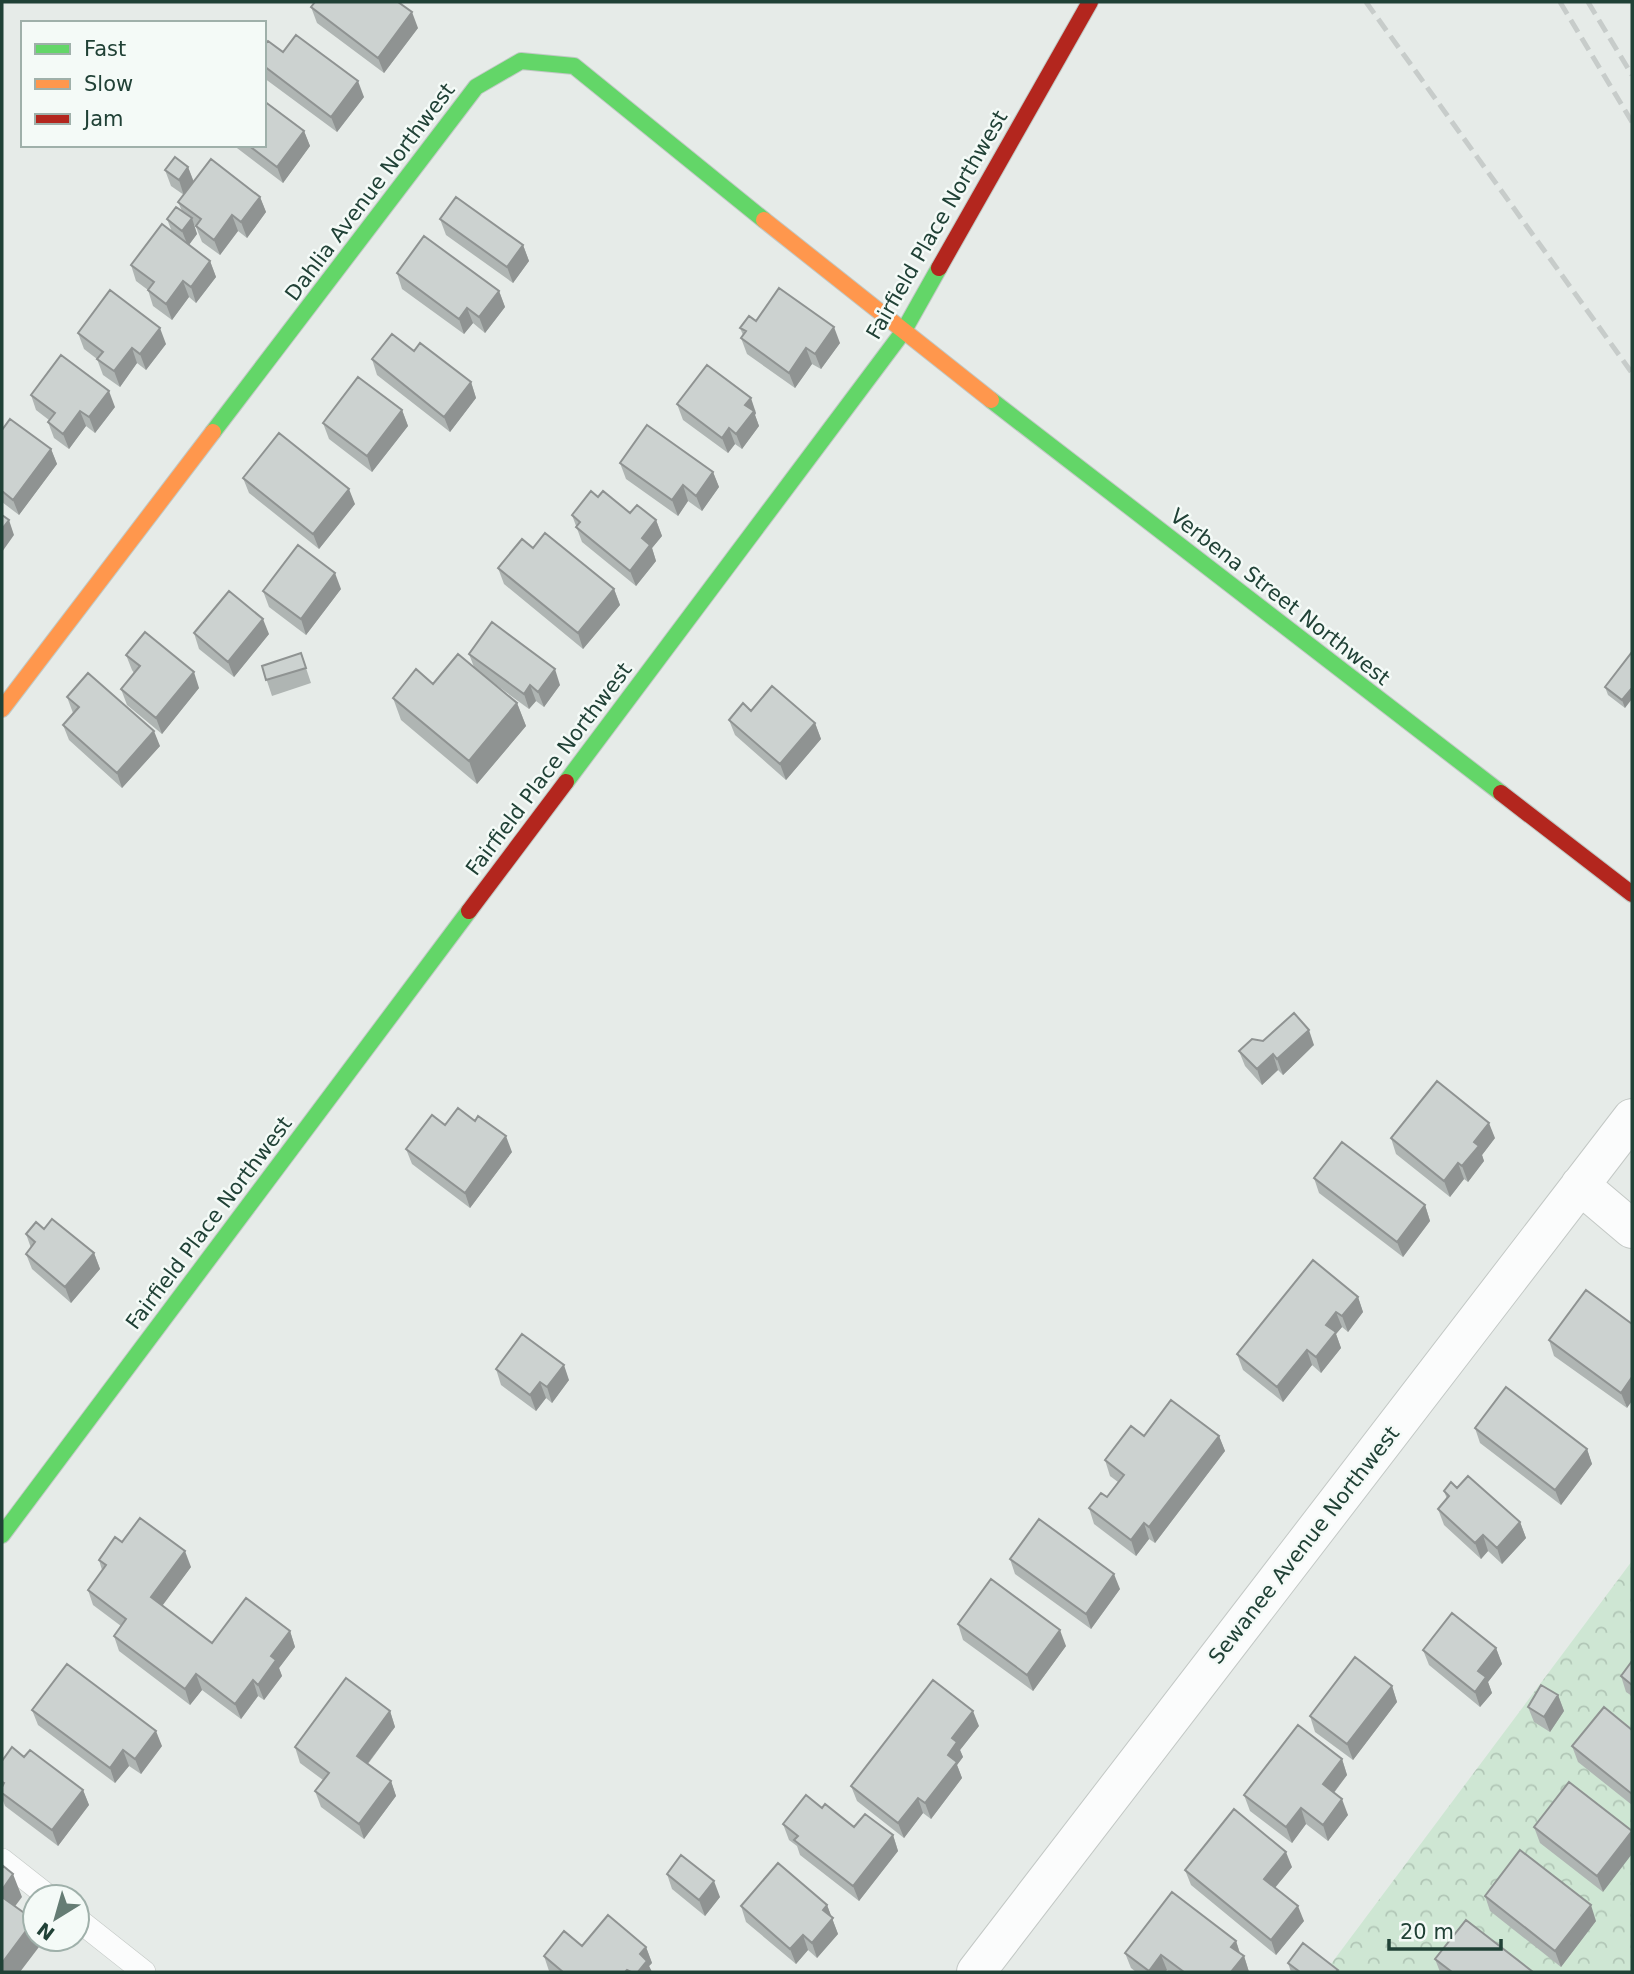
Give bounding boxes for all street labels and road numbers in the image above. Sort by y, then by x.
street label: Dahlia Avenue Northwest [280,78,460,306]
street label: Fairfield Place Northwest [862,106,1012,344]
street label: Verbena Street Northwest [1165,504,1395,690]
street label: Fairfield Place Northwest [461,658,637,880]
street label: Fairfield Place Northwest [121,1112,297,1334]
street label: Sewanee Avenue Northwest [1204,1421,1404,1669]

